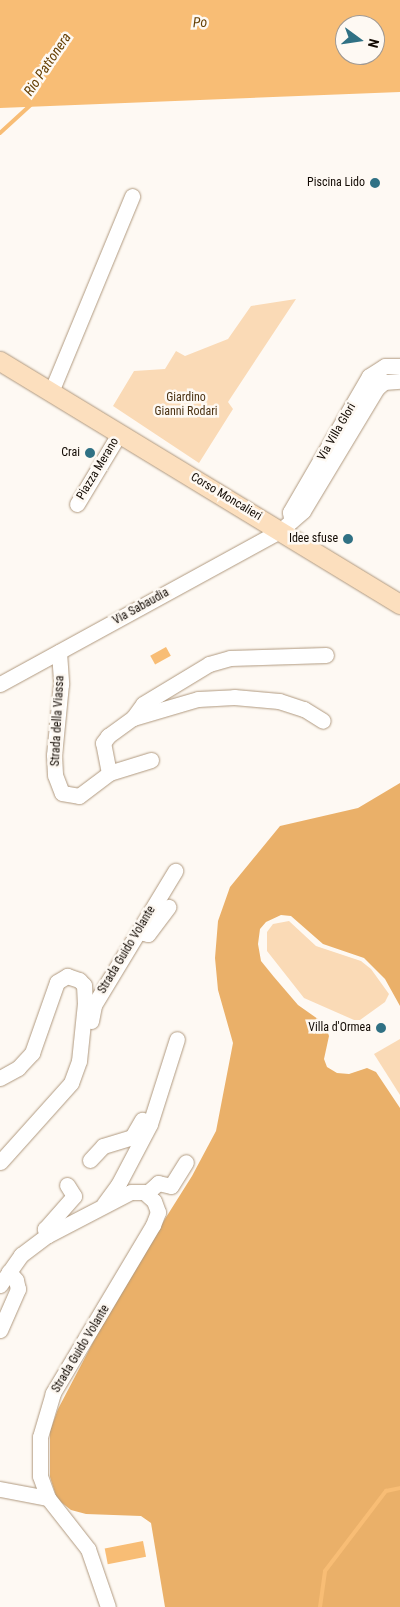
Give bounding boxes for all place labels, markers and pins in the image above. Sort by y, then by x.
place label: Piscina Lido [307,176,365,190]
marker: Piscina Lido [369,177,381,189]
place label: Crai [61,446,80,460]
marker: Crai [84,447,96,459]
place label: Idee sfuse [289,532,338,546]
marker: Idee sfuse [342,533,354,545]
place label: Villa d'Ormea [308,1021,371,1035]
marker: Villa d'Ormea [375,1022,387,1034]

